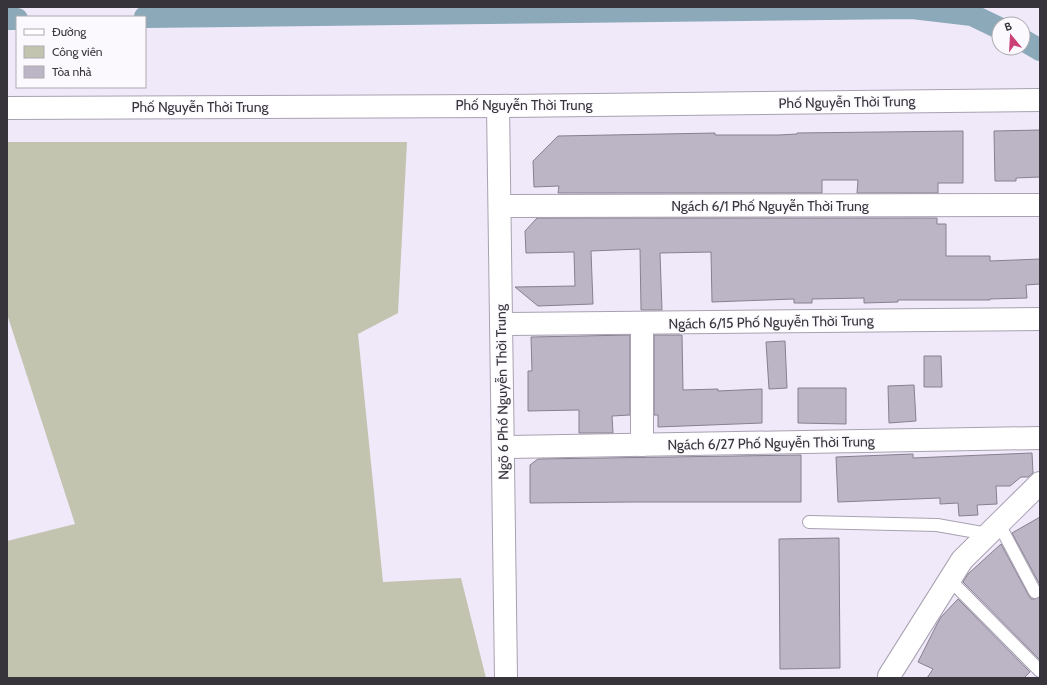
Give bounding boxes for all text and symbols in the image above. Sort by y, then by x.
legend [16,16,146,88]
north arrow [991,16,1031,56]
text: B [1002,19,1013,34]
text: Đường [52,24,87,39]
text: Công viên [52,44,103,59]
text: Tòa nhà [52,64,92,79]
street label: Phố Nguyễn Thời Trung [778,92,917,112]
street label: Phố Nguyễn Thời Trung [456,96,594,114]
street label: Phố Nguyễn Thời Trung [132,98,270,116]
street label: Ngách 6/1 Phố Nguyễn Thời Trung [671,197,870,215]
street label: Ngõ 6 Phố Nguyễn Thời Trung [491,303,513,480]
street label: Ngách 6/15 Phố Nguyễn Thời Trung [668,311,875,333]
street label: Ngách 6/27 Phố Nguyễn Thời Trung [667,432,876,454]

